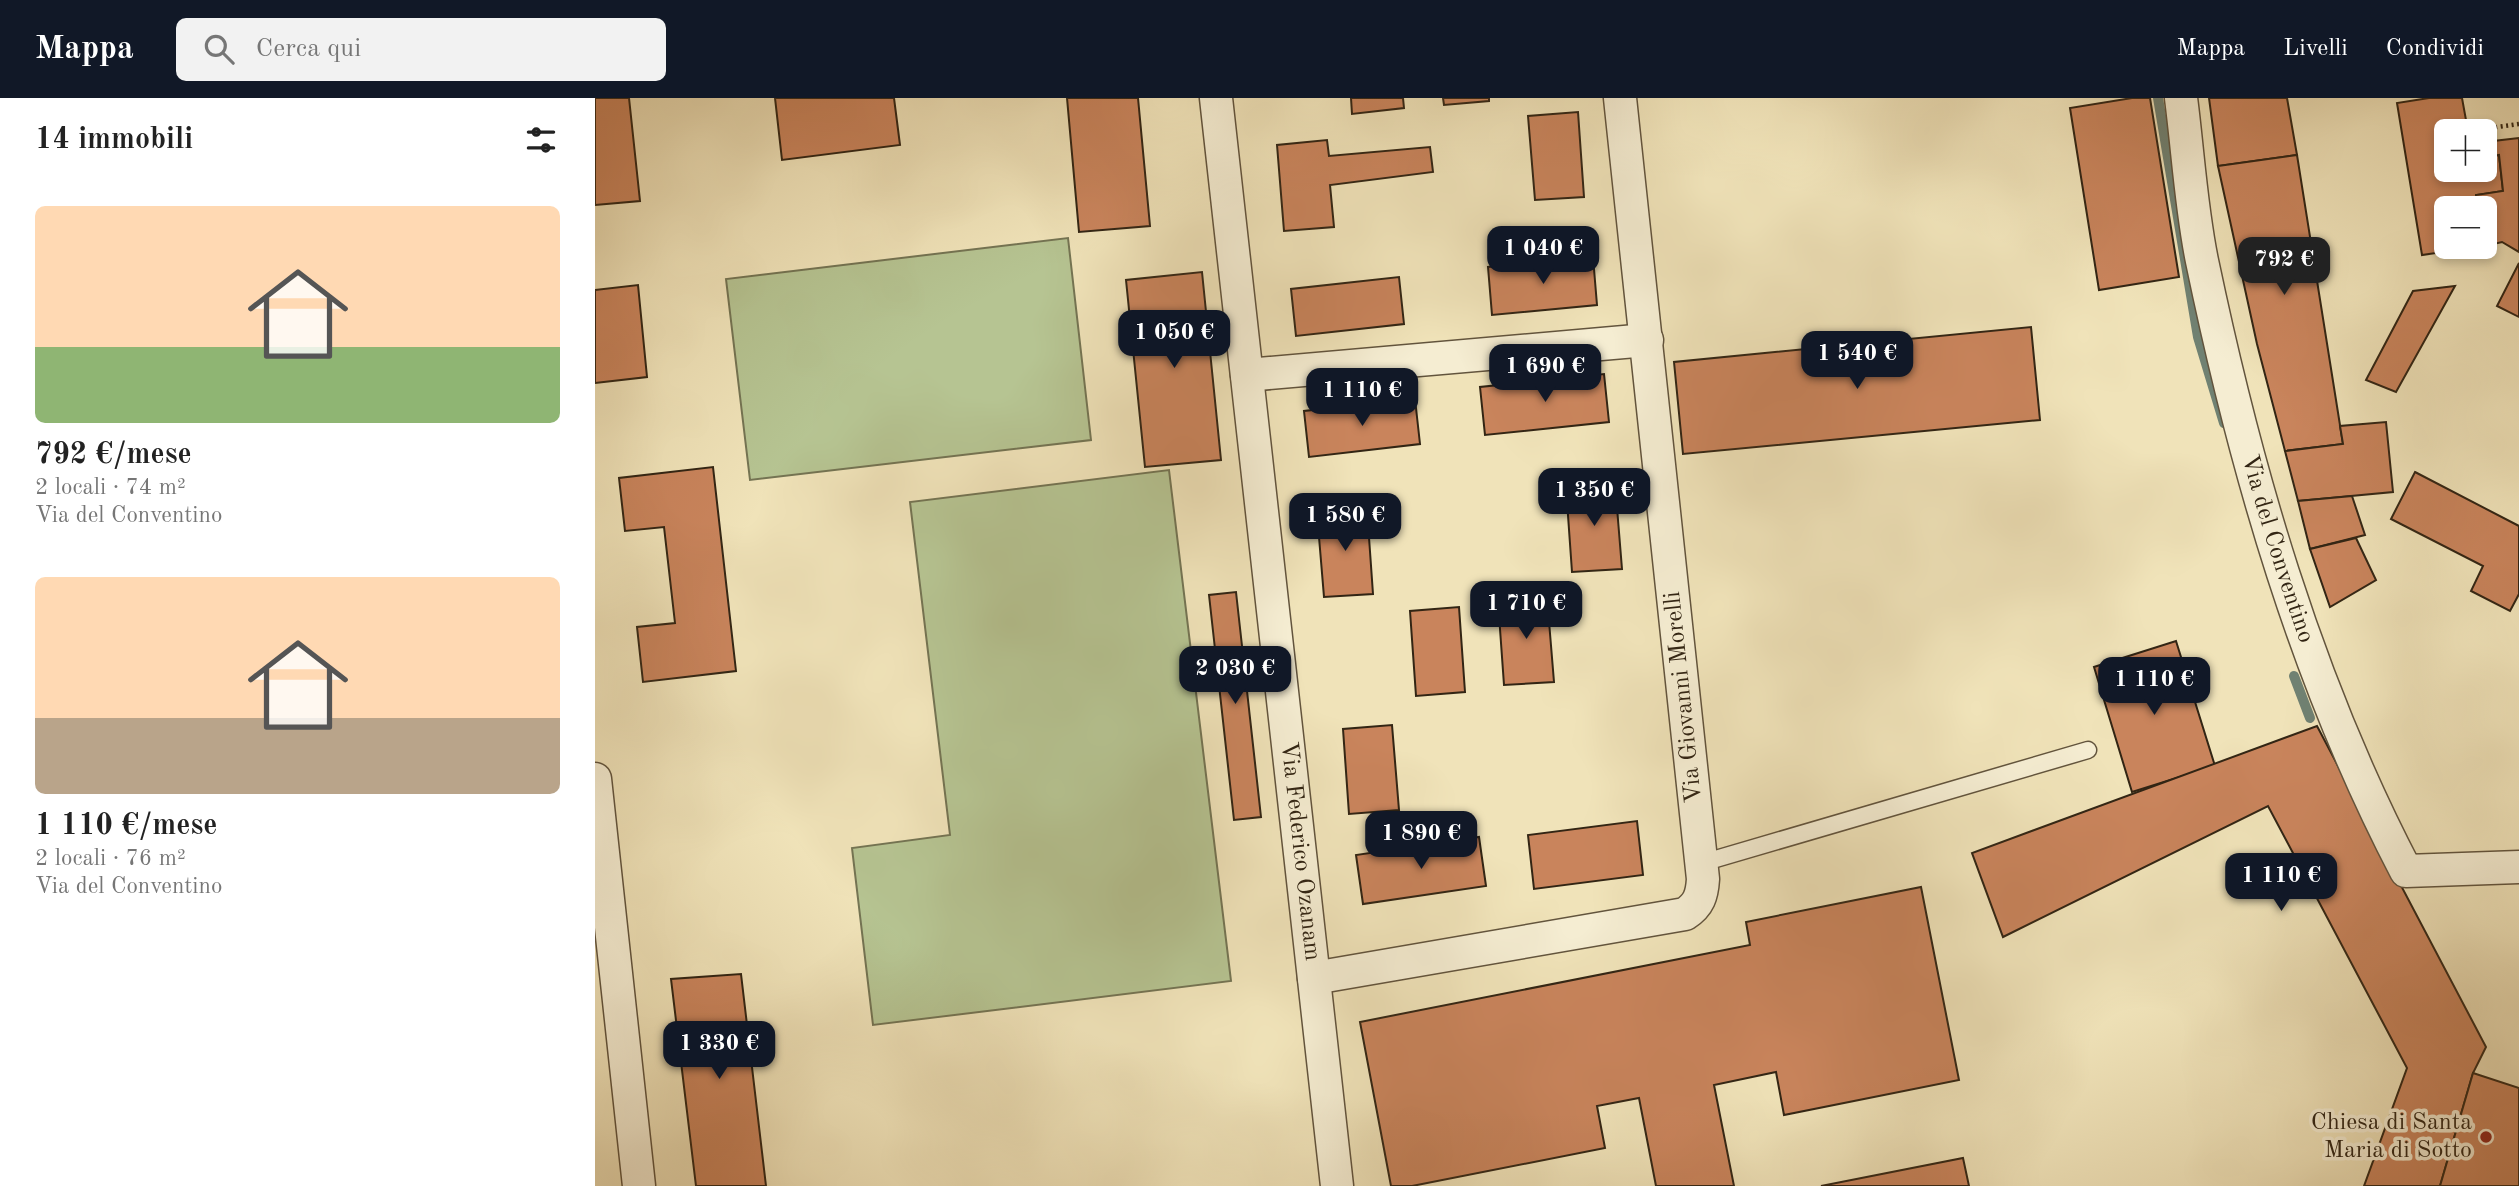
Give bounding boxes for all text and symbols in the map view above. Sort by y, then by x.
search box [176,18,666,81]
icon: search [200,30,238,68]
text: Mappa [35,33,134,66]
text: Cerca qui [256,36,361,62]
text: Mappa [2177,37,2245,61]
text: Livelli [2283,37,2348,61]
text: Condividi [2386,37,2484,61]
map controls [2434,119,2497,259]
button: + [2434,119,2497,182]
icon: filters [522,121,560,159]
text: 14 immobili [35,125,193,155]
button: − [2434,196,2497,259]
pin: 1 040 € [1478,226,1608,286]
text: 1 040 € [1503,237,1583,260]
pin: 792 € [2235,238,2333,297]
text: 792 € [2254,248,2314,271]
icon: home [235,251,361,377]
pin: 1 050 € [1109,310,1239,370]
text: 1 050 € [1134,321,1214,344]
pin: 1 540 € [1792,331,1922,391]
text: 1 540 € [1817,342,1897,365]
pin: 1 690 € [1480,344,1610,404]
text: 1 690 € [1505,355,1585,378]
pin: 1 110 € [1297,368,1427,428]
text: 1 110 € [1322,379,1402,402]
text: 792 €/mese [35,440,192,470]
street label: Via del Conventino [2237,452,2318,646]
pin: 1 350 € [1529,468,1659,528]
text: 2 locali · 74 m² [35,476,186,499]
text: 1 350 € [1554,479,1634,502]
pin: 1 580 € [1280,494,1410,553]
text: Via del Conventino [35,504,222,527]
text: 1 580 € [1305,504,1385,527]
pin: 1 710 € [1461,582,1591,641]
street label: Via Giovanni Morelli [1661,590,1707,804]
text: 1 710 € [1486,592,1566,615]
icon: home [235,622,361,748]
pin: 2 030 € [1170,646,1300,706]
text: 2 030 € [1195,657,1275,680]
pin: 1 110 € [2089,658,2219,717]
text: 1 110 € [2114,668,2194,691]
street label: Via Federico Ozanam [1276,741,1324,962]
text: 1 110 €/mese [35,811,218,841]
pin: 1 890 € [1356,812,1486,871]
text: 1 890 € [1381,822,1461,845]
text: 2 locali · 76 m² [35,847,186,870]
pin: 1 110 € [2216,854,2346,913]
text: 1 110 € [2241,864,2321,887]
text: Via del Conventino [35,875,222,898]
pin: 1 330 € [654,1021,784,1081]
text: 1 330 € [679,1032,759,1055]
place label: Chiesa di Santa Maria di Sotto [2311,1111,2472,1163]
marker: Chiesa di Santa Maria di Sotto [2478,1129,2494,1145]

